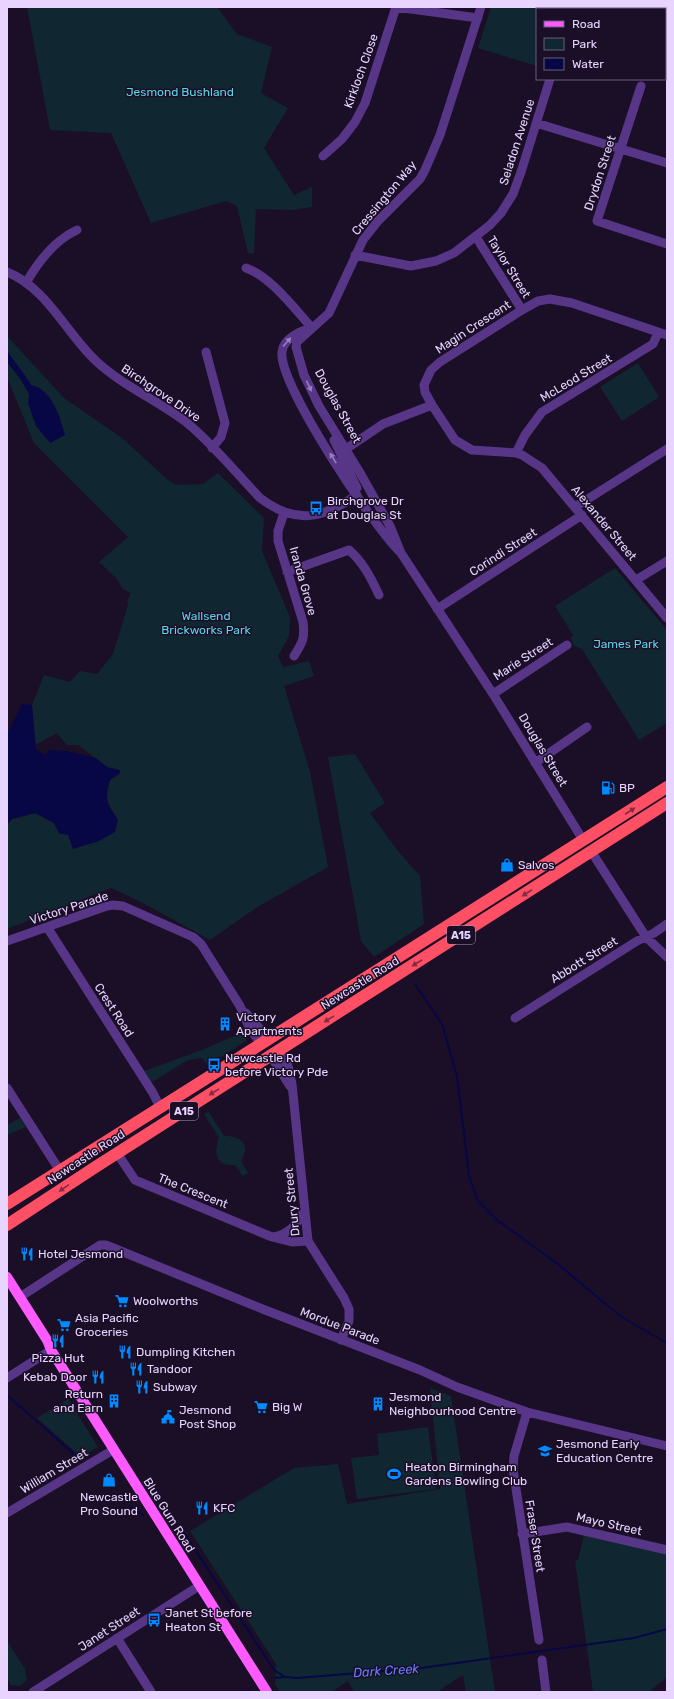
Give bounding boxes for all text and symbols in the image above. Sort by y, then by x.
legend [536,8,666,80]
text: Road [572,17,600,31]
street label: Kirkloch Close [341,32,381,110]
text: Park [572,37,598,51]
text: Water [572,57,604,71]
park label: Jesmond Bushland [126,85,234,99]
street label: Seladon Avenue [496,97,538,187]
street label: Drydon Street [581,133,619,212]
street label: Cressington Way [349,158,419,238]
street label: Taylor Street [484,233,534,301]
street label: Magin Crescent [433,297,514,357]
one-way arrow [283,337,292,347]
street label: McLeod Street [538,351,615,405]
street label: Birchgrove Drive [119,361,204,425]
street label: Douglas Street [312,366,364,446]
one-way arrow [306,380,312,391]
one-way arrow [329,452,336,463]
street label: Alexander Street [569,483,640,564]
place label: Birchgrove Dr at Douglas St [327,494,404,522]
bus stop icon: Birchgrove Dr at Douglas St [308,500,324,516]
street label: Corindi Street [467,525,539,579]
street label: Iranda Grove [287,545,320,617]
park label: Wallsend Brickworks Park [161,609,251,637]
street label: Marie Street [491,634,556,683]
park label: James Park [593,637,660,651]
street label: Douglas Street [516,711,570,789]
fuel station icon: BP [600,780,616,796]
place label: BP [619,781,635,795]
one-way arrow [625,807,635,815]
shop icon: Salvos [499,857,515,873]
place label: Salvos [518,858,554,872]
street label: Victory Parade [28,889,110,927]
one-way arrow [521,889,532,896]
road number: A15 [447,926,475,944]
street label: Abbott Street [548,934,620,986]
street label: Newcastle Road [318,953,402,1013]
one-way arrow [411,959,423,966]
street label: Crest Road [91,980,137,1040]
place label: Victory Apartments [236,1010,302,1038]
one-way arrow [323,1015,335,1022]
building icon: Victory Apartments [217,1016,233,1032]
place label: Newcastle Rd before Victory Pde [225,1051,328,1079]
bus stop icon: Newcastle Rd before Victory Pde [206,1057,222,1073]
one-way arrow [208,1088,220,1095]
road number: A15 [170,1102,198,1120]
street label: Newcastle Road [45,1127,127,1187]
street label: Drury Street [281,1167,303,1237]
street label: The Crescent [156,1171,230,1211]
one-way arrow [59,1184,70,1191]
restaurant icon: Hotel Jesmond [19,1246,35,1262]
place label: Hotel Jesmond [38,1247,123,1261]
supermarket icon: Woolworths [114,1293,130,1309]
place label: Woolworths [133,1294,198,1308]
street label: Mordue Parade [298,1304,382,1348]
place label: Asia Pacific Groceries [75,1311,139,1339]
supermarket icon: Asia Pacific Groceries [56,1317,72,1333]
restaurant icon: Pizza Hut [50,1333,66,1349]
restaurant icon: Dumpling Kitchen [117,1344,133,1360]
place label: Dumpling Kitchen [136,1345,235,1359]
place label: Pizza Hut [32,1351,85,1365]
restaurant icon: Tandoor [128,1361,144,1377]
place label: Tandoor [147,1362,193,1376]
restaurant icon: Kebab Door [90,1369,106,1385]
place label: Kebab Door [23,1370,87,1384]
restaurant icon: Subway [134,1379,150,1395]
place label: Subway [153,1380,198,1394]
place label: Return and Earn [53,1387,103,1415]
place label: Jesmond Neighbourhood Centre [389,1390,516,1418]
building icon: Return and Earn [106,1393,122,1409]
building icon: Jesmond Neighbourhood Centre [370,1396,386,1412]
supermarket icon: Big W [253,1399,269,1415]
place label: Big W [272,1400,303,1414]
place label: Jesmond Post Shop [179,1403,236,1431]
public building icon: Jesmond Post Shop [160,1409,176,1425]
place label: Jesmond Early Education Centre [556,1437,653,1465]
school or university icon: Jesmond Early Education Centre [537,1443,553,1459]
street label: William Street [18,1445,91,1497]
place label: Heaton Birmingham Gardens Bowling Club [405,1460,527,1488]
sports icon: Heaton Birmingham Gardens Bowling Club [386,1466,402,1482]
shop icon: Newcastle Pro Sound [101,1472,117,1488]
street label: Blue Gum Road [140,1475,198,1555]
place label: Newcastle Pro Sound [80,1490,138,1518]
street label: Fraser Street [522,1499,548,1573]
restaurant icon: KFC [194,1500,210,1516]
place label: KFC [213,1501,235,1515]
street label: Mayo Street [575,1510,643,1538]
street label: Janet Street [76,1604,143,1654]
place label: Janet St before Heaton St [165,1606,253,1634]
bus stop icon: Janet St before Heaton St [146,1612,162,1628]
water label: Dark Creek [353,1661,420,1680]

